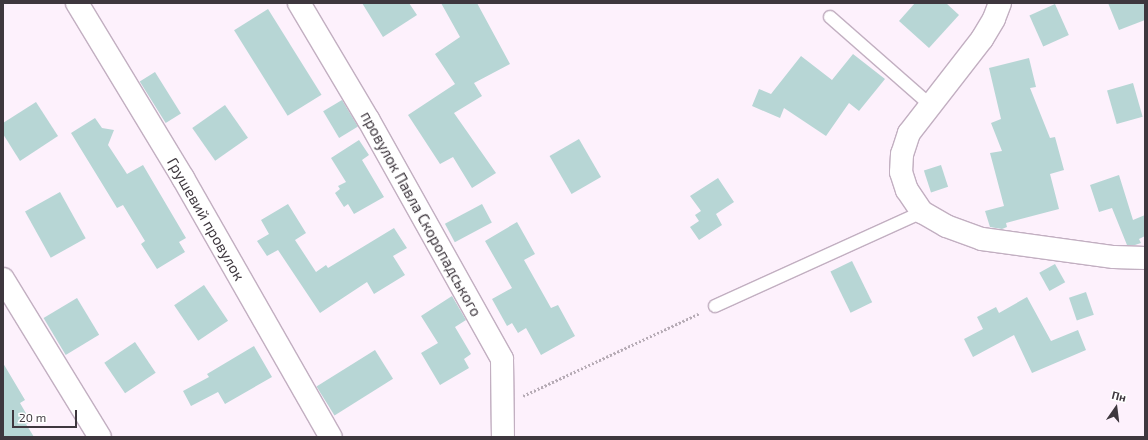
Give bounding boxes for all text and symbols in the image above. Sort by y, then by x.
street label: провулок Павла Скоропадського [357,108,485,320]
street label: Грушевий провулок [163,154,249,284]
north arrow [1096,388,1136,428]
text: Пн [1111,388,1128,404]
scale bar [14,402,79,428]
text: 20 m [19,410,46,424]

